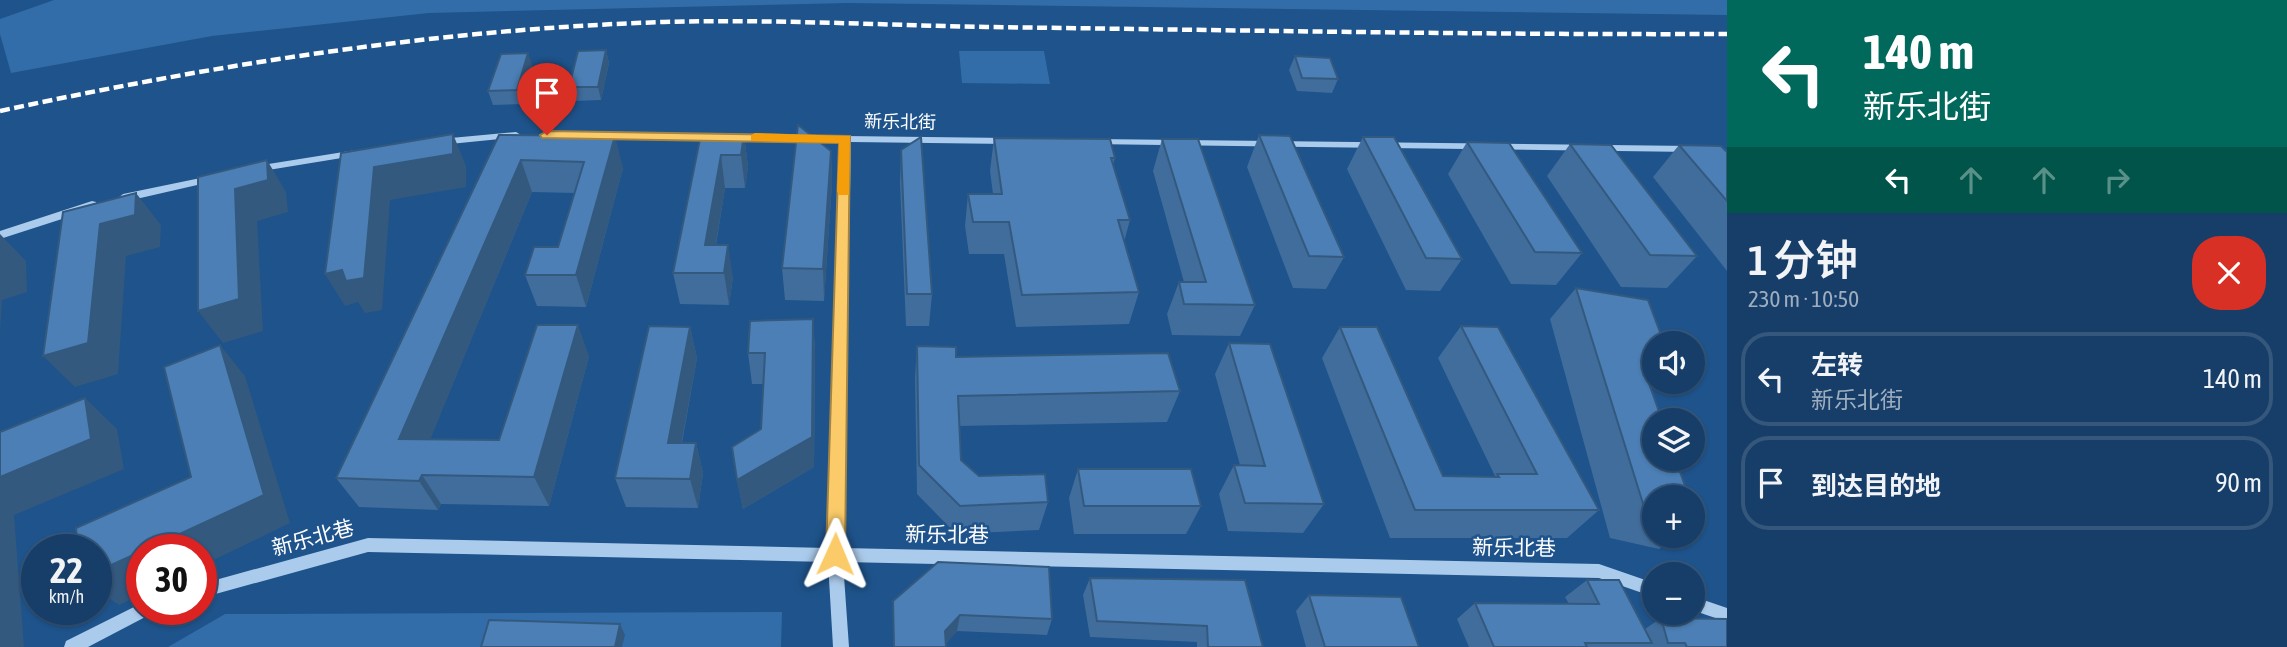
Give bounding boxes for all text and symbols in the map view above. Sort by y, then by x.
text: 140 m [1863,23,1974,79]
icon: left [1748,28,1839,119]
pin [517,63,577,135]
icon: arrive [528,74,566,112]
text: 新乐北街 [1863,88,1991,125]
street label: 新乐北街 [864,110,936,133]
icon: left [1879,161,1917,199]
icon: ahead [1952,161,1990,199]
icon: ahead [2025,161,2063,199]
icon: right [2098,161,2136,199]
text: 1 分钟 [1748,236,1858,284]
button: close [2192,236,2266,310]
text: 230 m · 10:50 [1748,286,1859,312]
map controls [1642,331,1705,625]
button: sound [1642,331,1705,394]
text: 左转 [1811,350,1863,380]
icon: left [1752,360,1790,398]
text: 140 m [2203,364,2262,394]
text: 新乐北街 [1811,387,1903,413]
button: layers [1642,408,1705,471]
icon: arrive [1752,464,1790,502]
text: 90 m [2215,468,2262,498]
text: 到达目的地 [1811,471,1941,501]
button: + [1642,485,1705,548]
street label: 新乐北巷 [269,515,356,559]
position arrow [798,517,872,591]
street label: 新乐北巷 [905,521,989,547]
speed limit sign: 30 [126,534,217,625]
street label: 新乐北巷 [1472,534,1556,560]
text: 22 [50,550,83,590]
button: − [1642,562,1705,625]
text: km/h [49,586,84,607]

